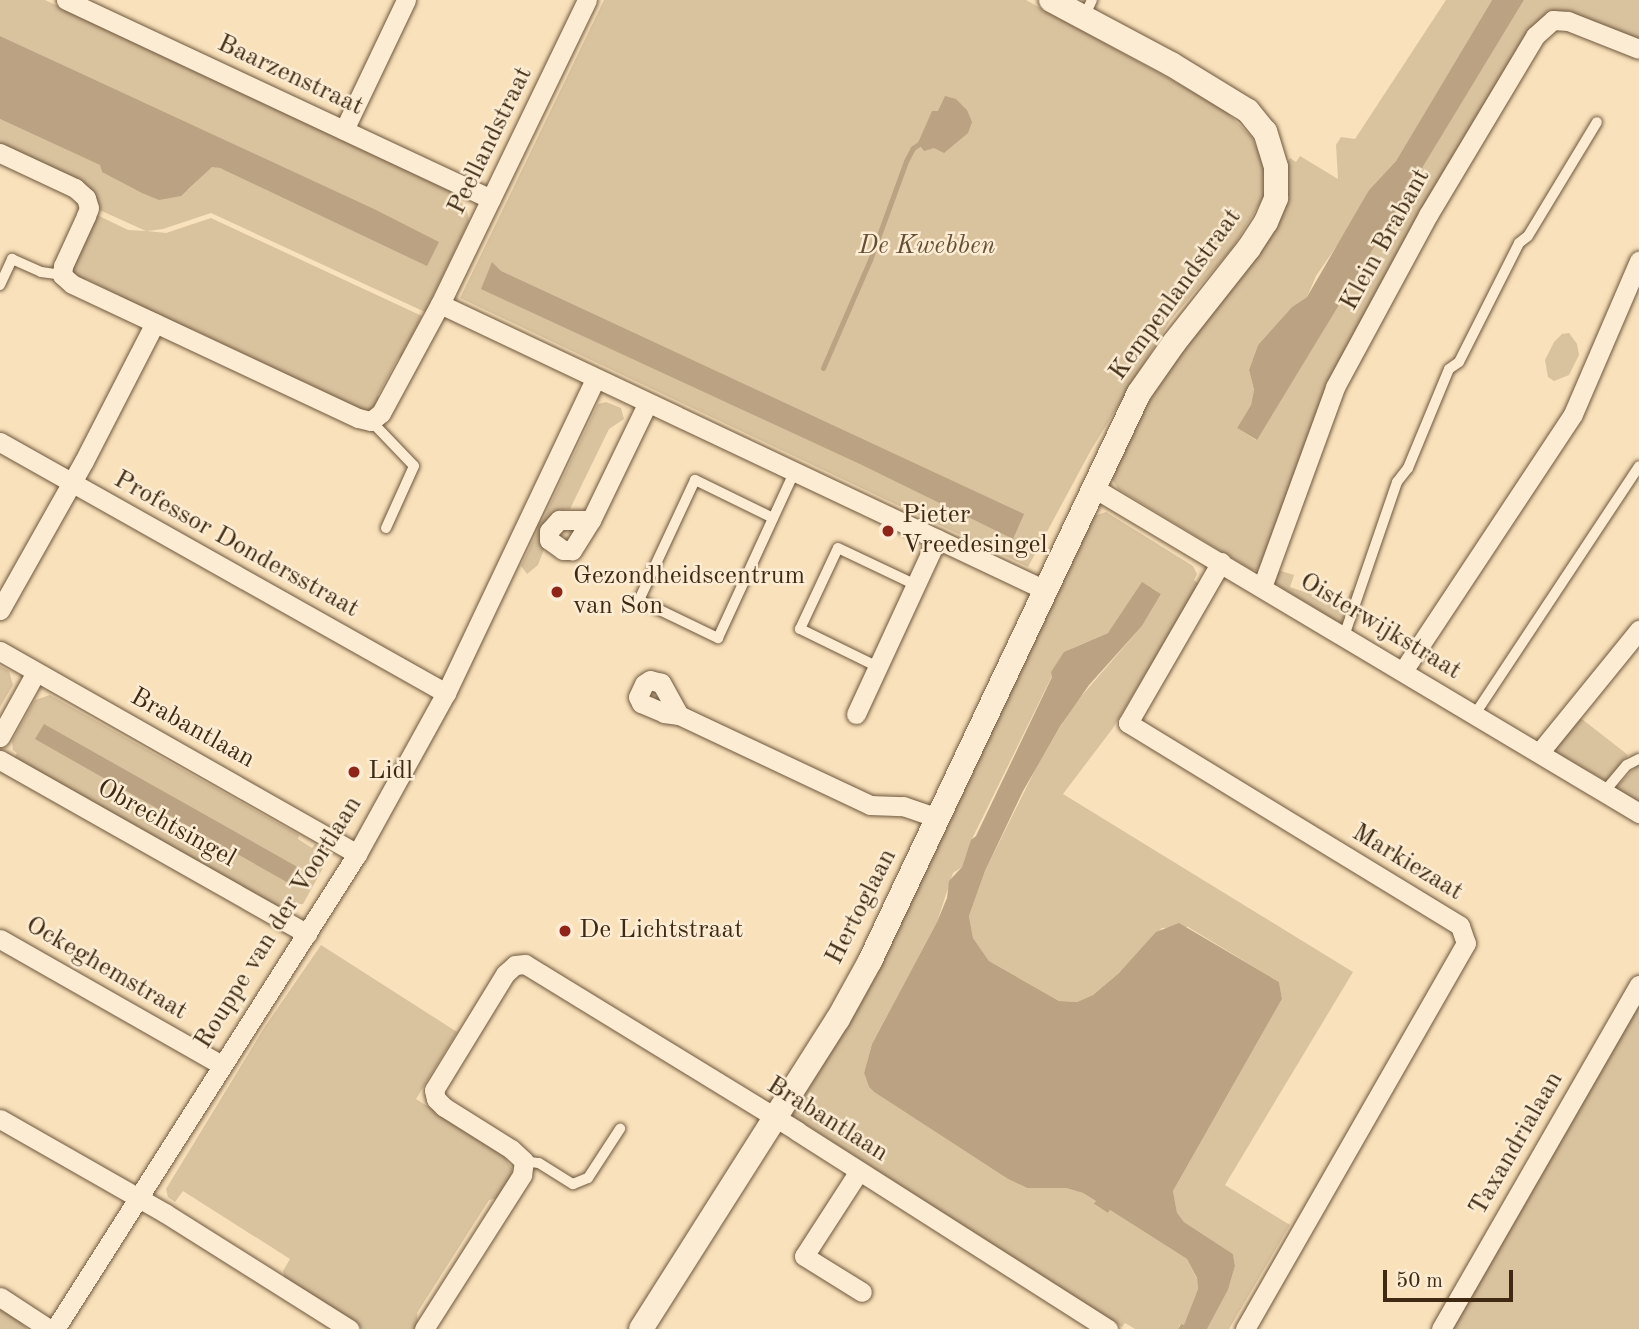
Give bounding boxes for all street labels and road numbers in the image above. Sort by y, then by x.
street label: Baarzenstraat [212,29,368,123]
street label: Peellandstraat [442,62,540,220]
street label: Klein Brabant [1334,163,1438,317]
street label: Kempenlandstraat [1103,203,1249,387]
street label: Professor Dondersstraat [108,465,364,625]
street label: Oisterwijkstraat [1293,566,1467,688]
street label: Brabantlaan [124,682,260,776]
street label: Obrechtsingel [91,773,241,875]
street label: Rouppe van der Voortlaan [188,791,370,1055]
street label: Markiezaat [1346,818,1468,908]
street label: Hertoglaan [820,844,904,970]
street label: Ockeghemstraat [20,910,192,1028]
street label: Taxandrialaan [1463,1066,1571,1222]
street label: Brabantlaan [760,1070,894,1170]

